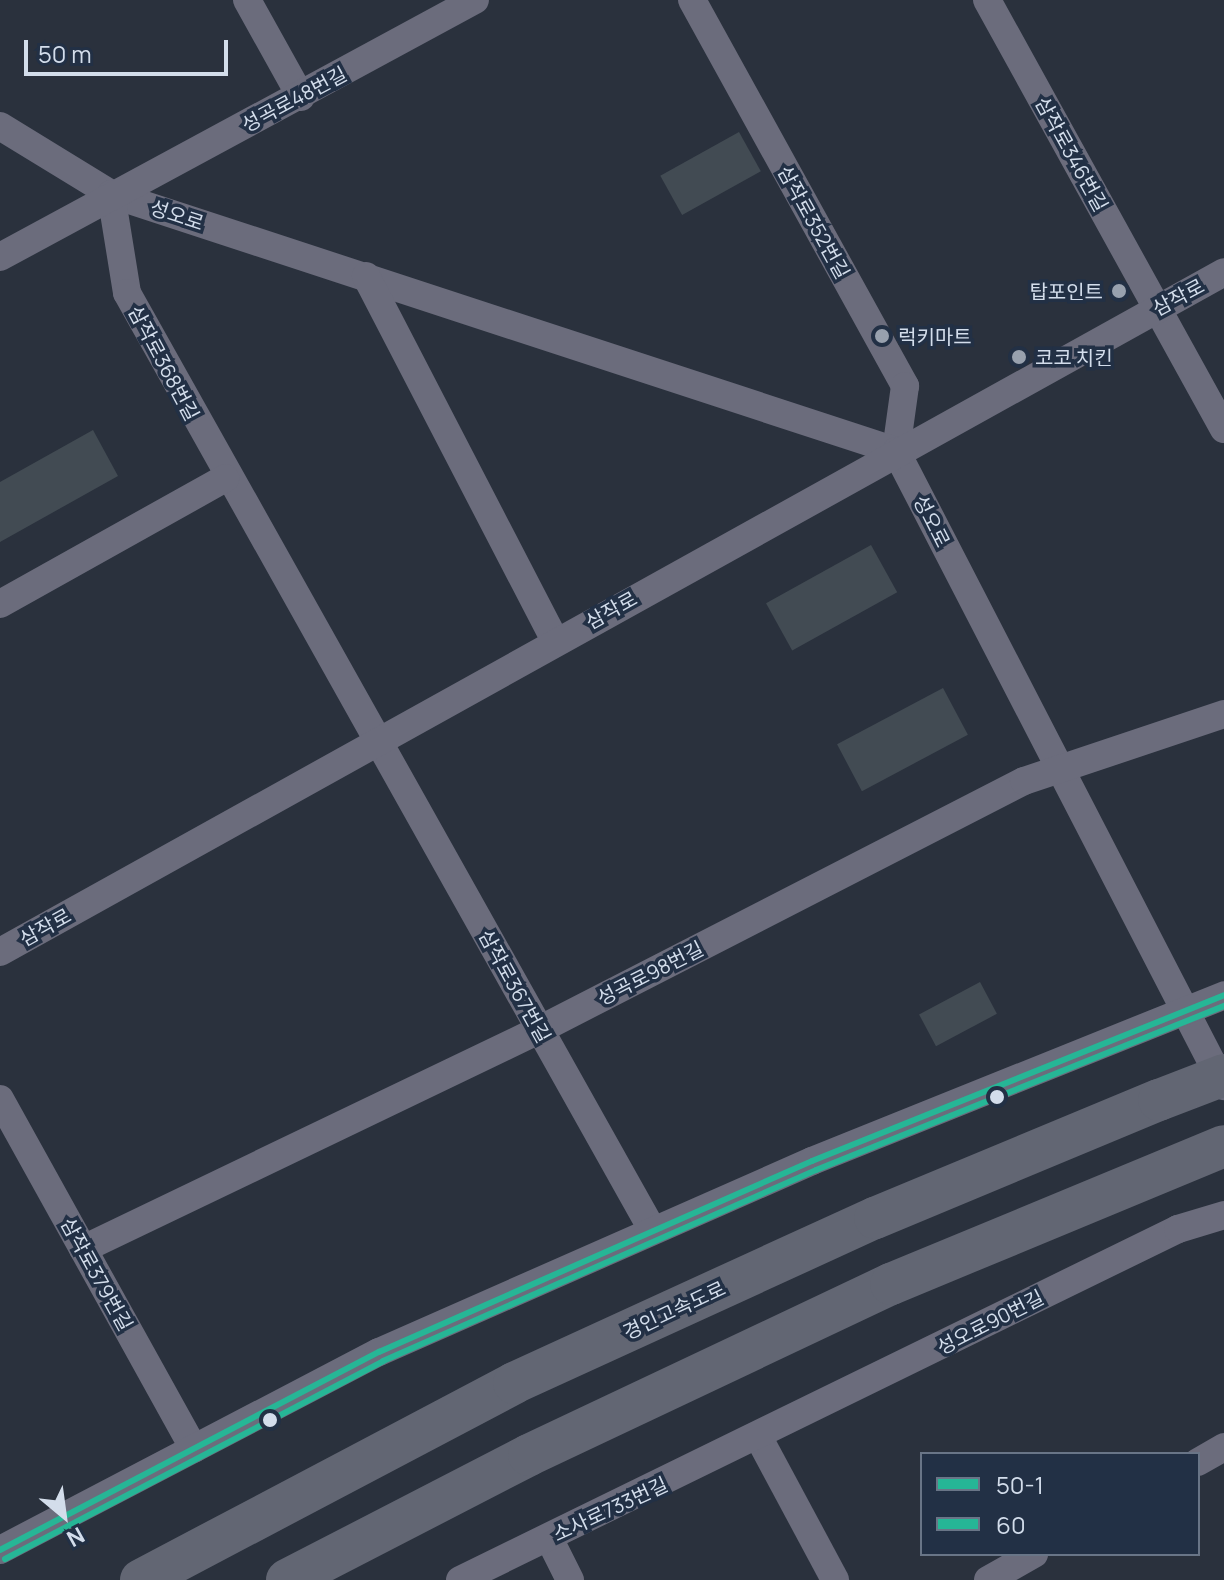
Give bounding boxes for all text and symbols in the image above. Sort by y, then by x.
scale bar [28,24,232,74]
text: 50 m [38,37,92,70]
street label: 성곡로48번길 [237,61,351,137]
street label: 삼작로346번길 [1031,93,1113,215]
street label: 삼작로352번길 [773,161,855,283]
street label: 성오로 [147,195,207,235]
street label: 삼작로 [1148,273,1208,321]
place label: 탑포인트 [1029,279,1103,303]
marker: 탑포인트 [1110,282,1128,300]
street label: 삼작로368번길 [124,301,204,425]
place label: 럭키마트 [898,324,972,348]
marker: 럭키마트 [873,327,891,345]
place label: 코코 치킨 [1035,345,1113,369]
marker: 코코 치킨 [1010,348,1028,366]
street label: 성오로 [909,491,955,551]
street label: 삼작로 [581,586,641,634]
street label: 삼작로 [15,903,75,951]
street label: 삼작로367번길 [474,925,556,1047]
street label: 성곡로98번길 [593,936,707,1010]
unlabelled marker [989,1089,1005,1105]
street label: 삼작로379번길 [56,1213,138,1335]
street label: 경인고속도로 [619,1276,729,1344]
street label: 성오로90번길 [933,1285,1047,1359]
unlabelled marker [262,1412,278,1428]
legend [920,1452,1200,1556]
text: 50-1 [996,1468,1044,1501]
street label: 소사로733번길 [549,1472,671,1546]
north arrow [24,1476,104,1556]
text: 60 [996,1508,1026,1541]
text: N [61,1520,90,1554]

